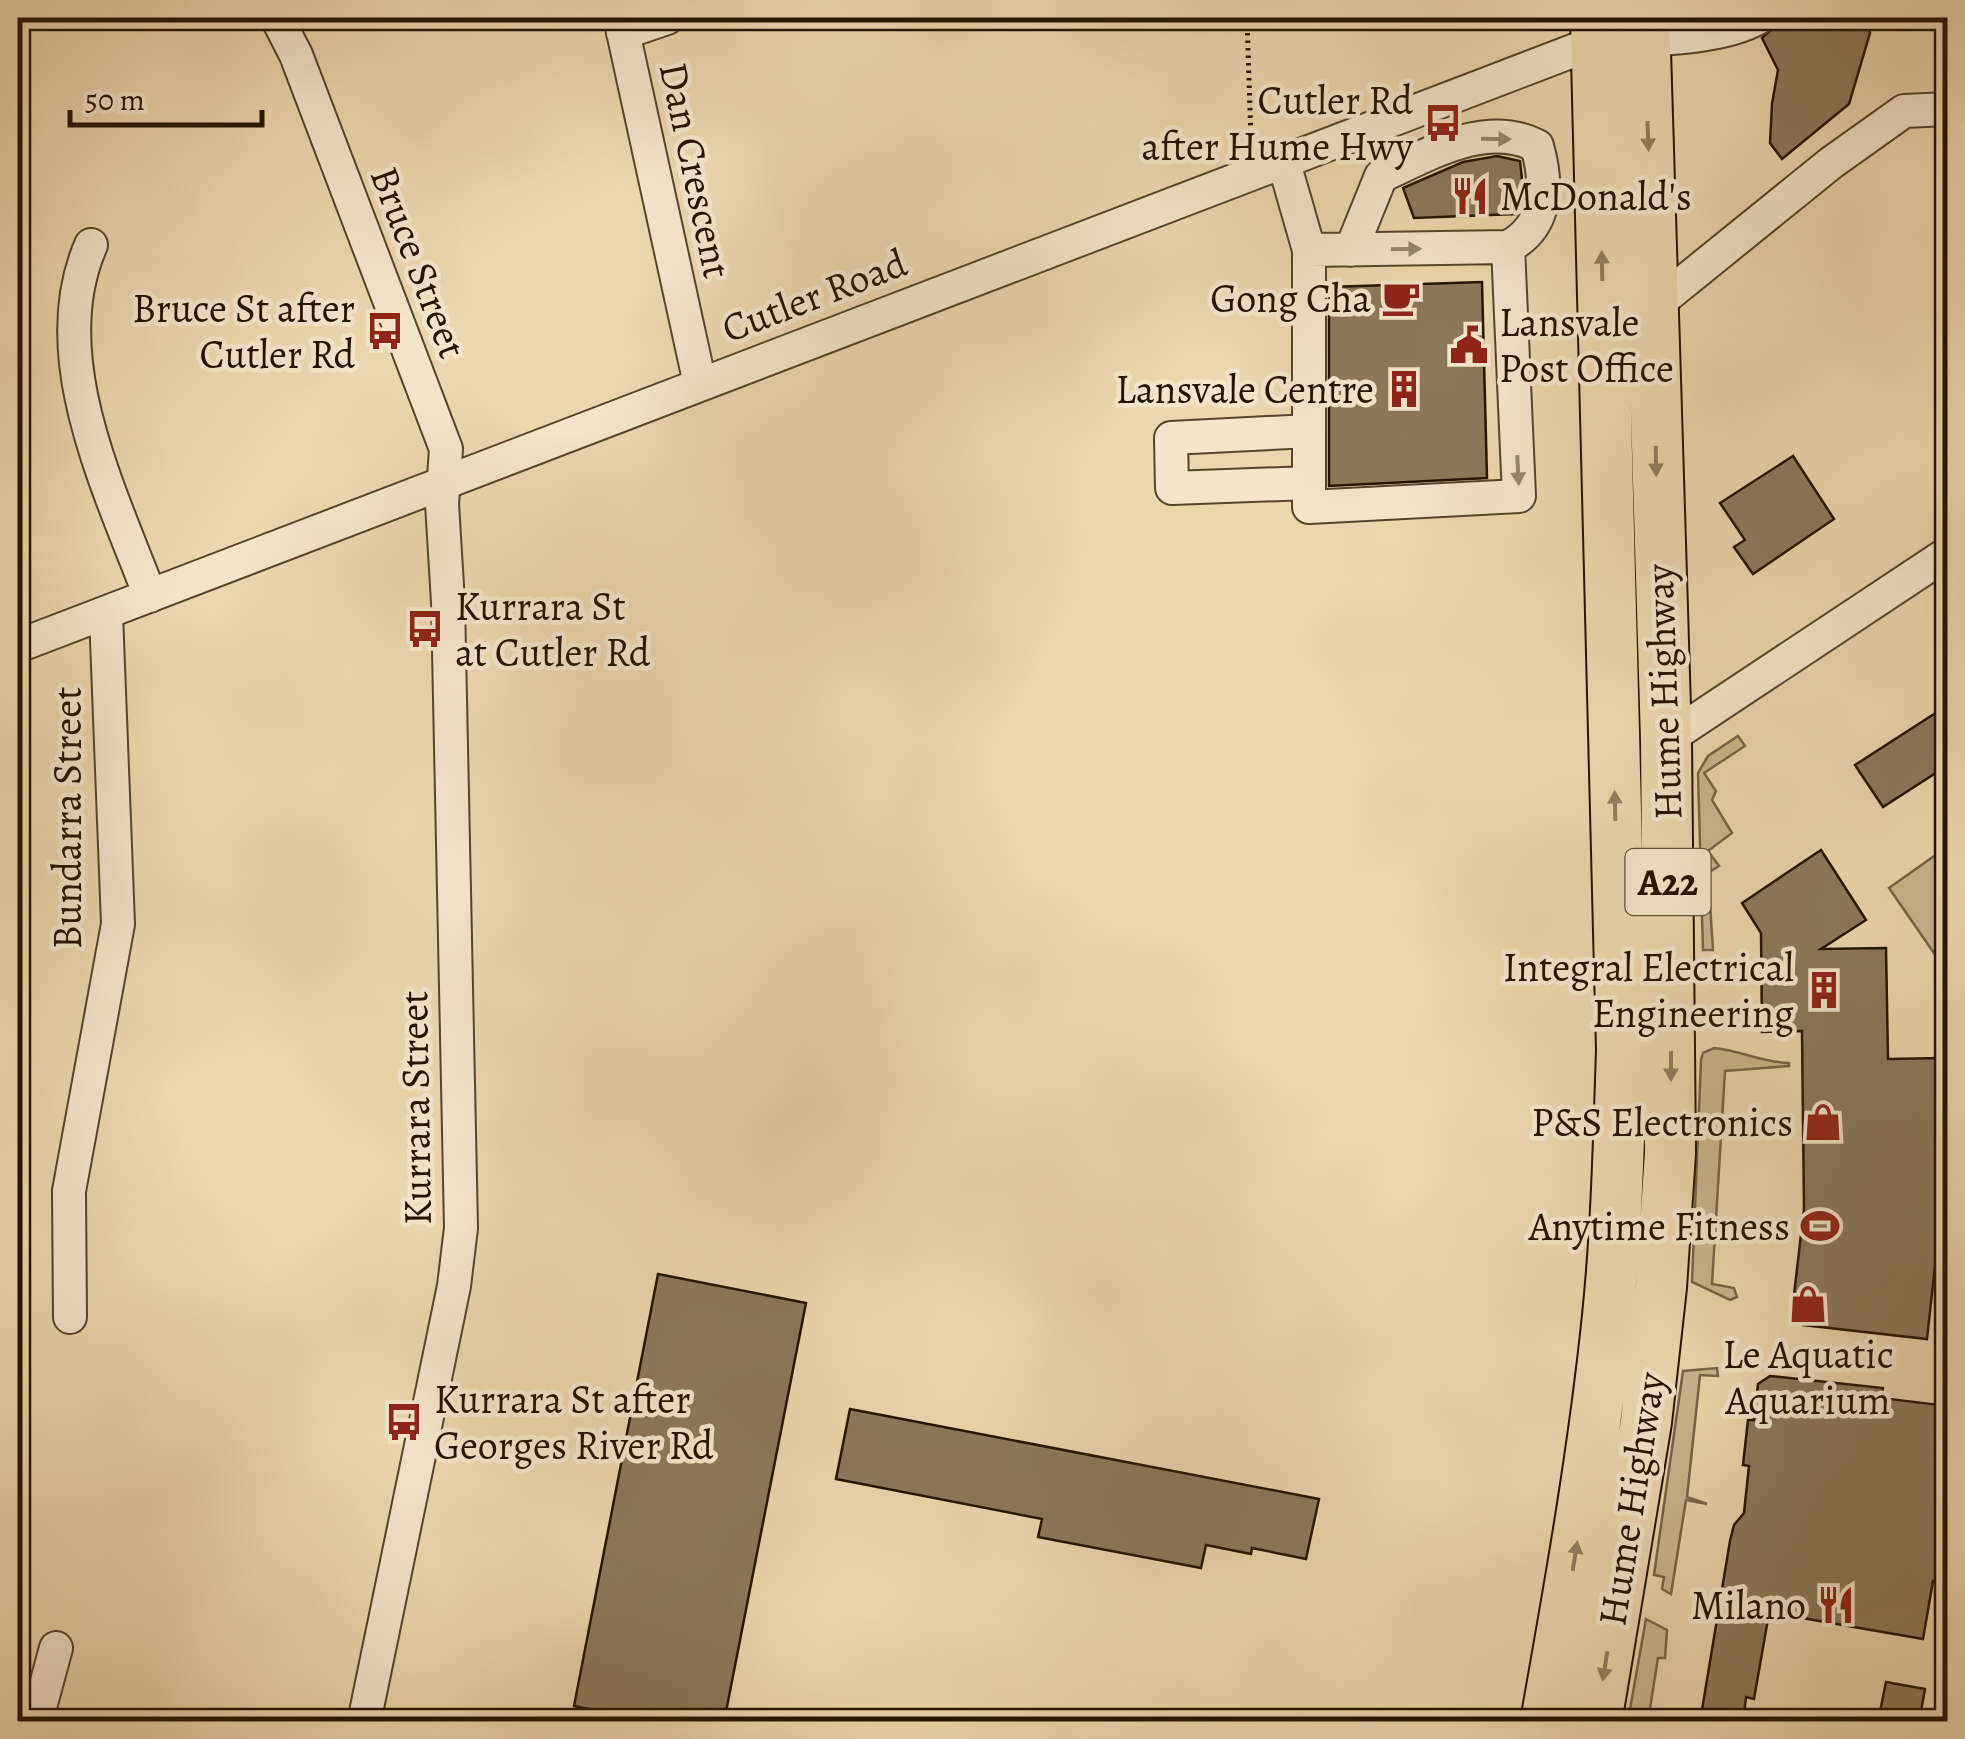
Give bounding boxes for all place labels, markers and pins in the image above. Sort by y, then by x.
place label: Cutler Rd after Hume Hwy [1141,73,1414,174]
bus stop icon: Cutler Rd after Hume Hwy [1422,102,1464,144]
place label: McDonald's [1500,169,1692,224]
restaurant icon: McDonald's [1449,175,1491,217]
place label: Gong Cha [1210,271,1371,326]
cafe icon: Gong Cha [1380,277,1422,319]
place label: Bruce St after Cutler Rd [132,281,356,382]
place label: Lansvale Post Office [1499,295,1674,396]
bus stop icon: Bruce St after Cutler Rd [364,310,406,352]
public building icon: Lansvale Post Office [1448,324,1490,366]
place label: Lansvale Centre [1116,362,1374,417]
building icon: Lansvale Centre [1383,368,1425,410]
place label: Kurrara St at Cutler Rd [455,579,651,680]
bus stop icon: Kurrara St at Cutler Rd [404,608,446,650]
place label: Integral Electrical Engineering [1503,940,1794,1041]
building icon: Integral Electrical Engineering [1803,969,1845,1011]
place label: P&S Electronics [1531,1095,1793,1150]
shop icon: P&S Electronics [1802,1101,1844,1143]
place label: Anytime Fitness [1528,1199,1790,1254]
sports icon: Anytime Fitness [1799,1205,1841,1247]
shop icon: Le Aquatic Aquarium [1787,1283,1829,1325]
place label: Le Aquatic Aquarium [1722,1327,1894,1428]
place label: Kurrara St after Georges River Rd [434,1372,714,1473]
bus stop icon: Kurrara St after Georges River Rd [383,1401,425,1443]
place label: Milano [1691,1578,1806,1633]
restaurant icon: Milano [1815,1584,1857,1626]

